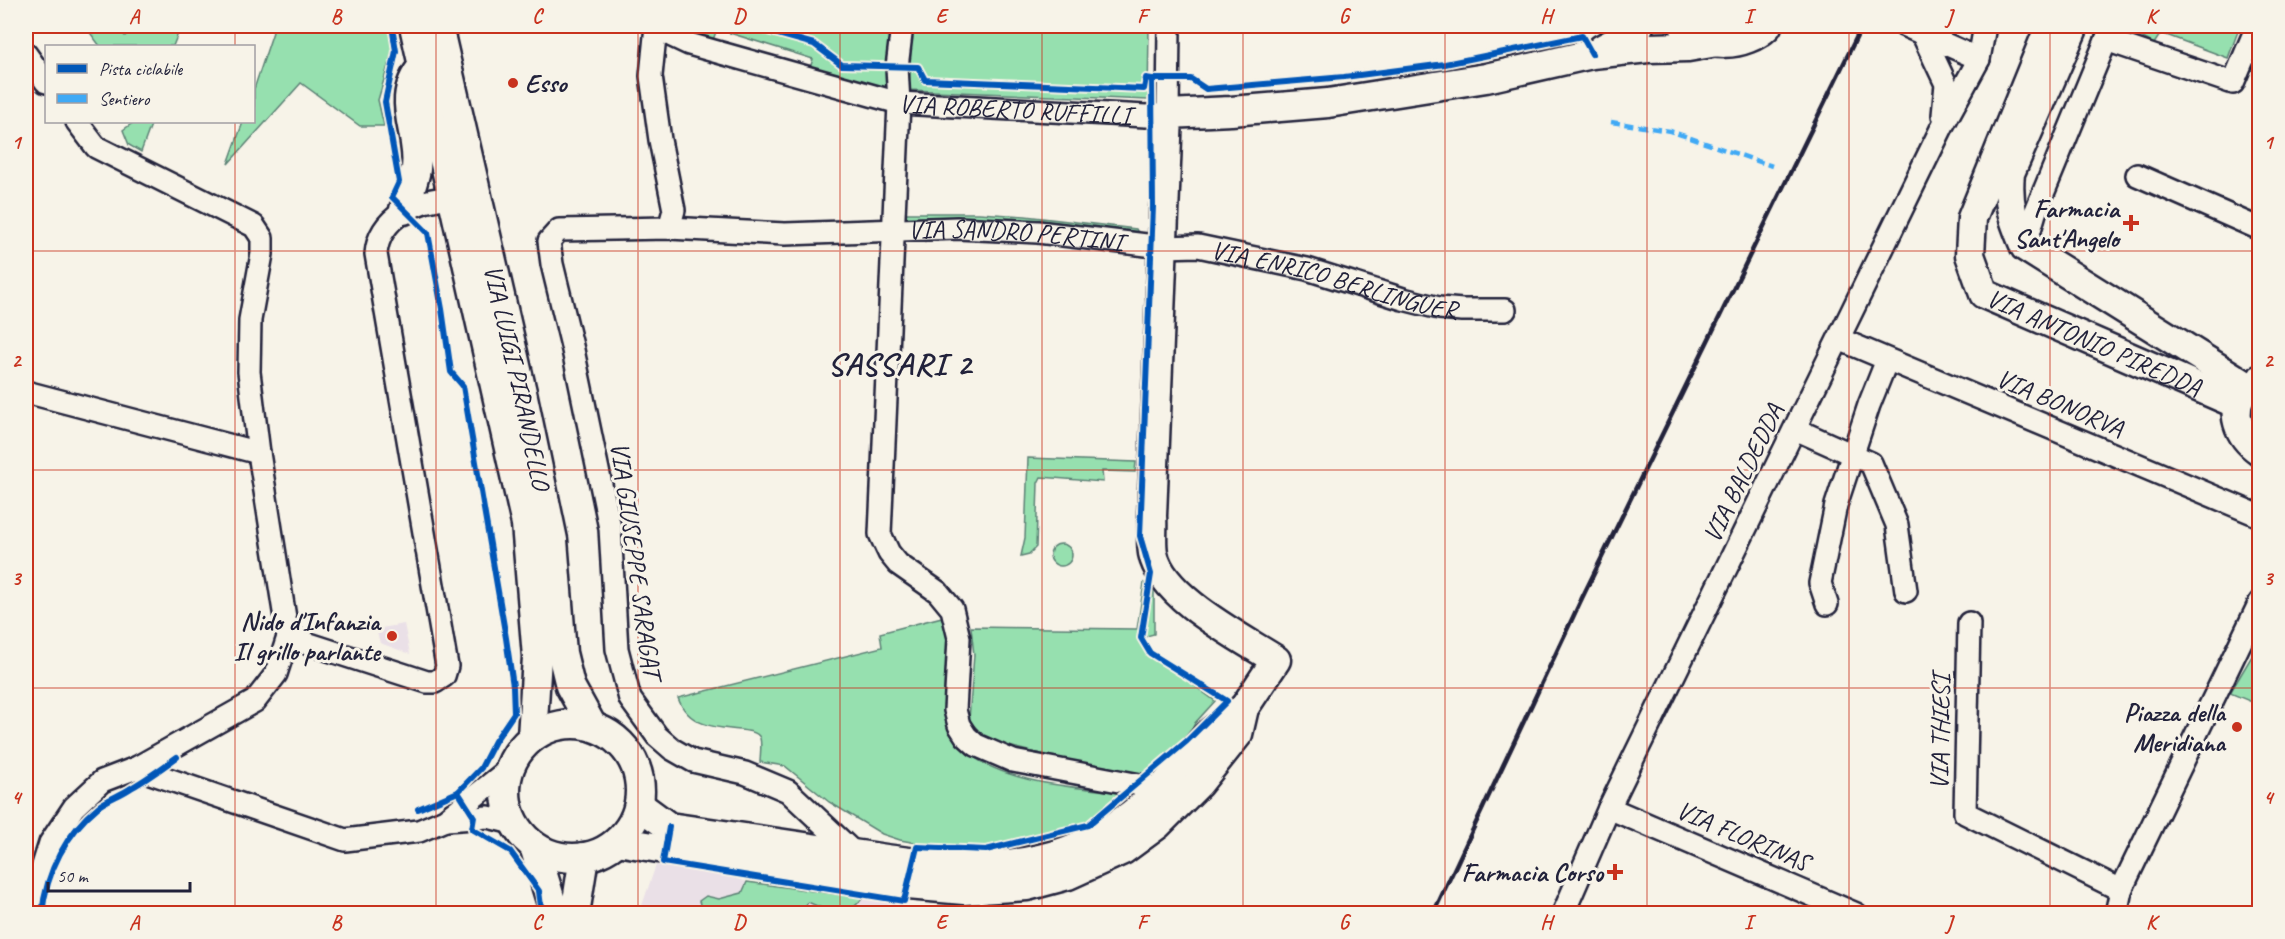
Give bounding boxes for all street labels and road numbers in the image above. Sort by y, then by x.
street label: VIA ROBERTO RUFFILLI [898,87,1138,132]
street label: VIA SANDRO PERTINI [907,211,1130,259]
street label: VIA ENRICO BERLINGUER [1209,233,1461,326]
street label: VIA LUIGI PIRANDELLO [477,262,559,495]
street label: VIA ANTONIO PIREDDA [1982,281,2207,403]
street label: VIA BONORVA [1992,361,2129,445]
street label: VIA BALDEDDA [1695,397,1791,548]
street label: VIA GIUSEPPE SARAGAT [603,440,670,687]
street label: VIA THIESI [1922,668,1958,790]
street label: VIA FLORINAS [1672,793,1818,880]

